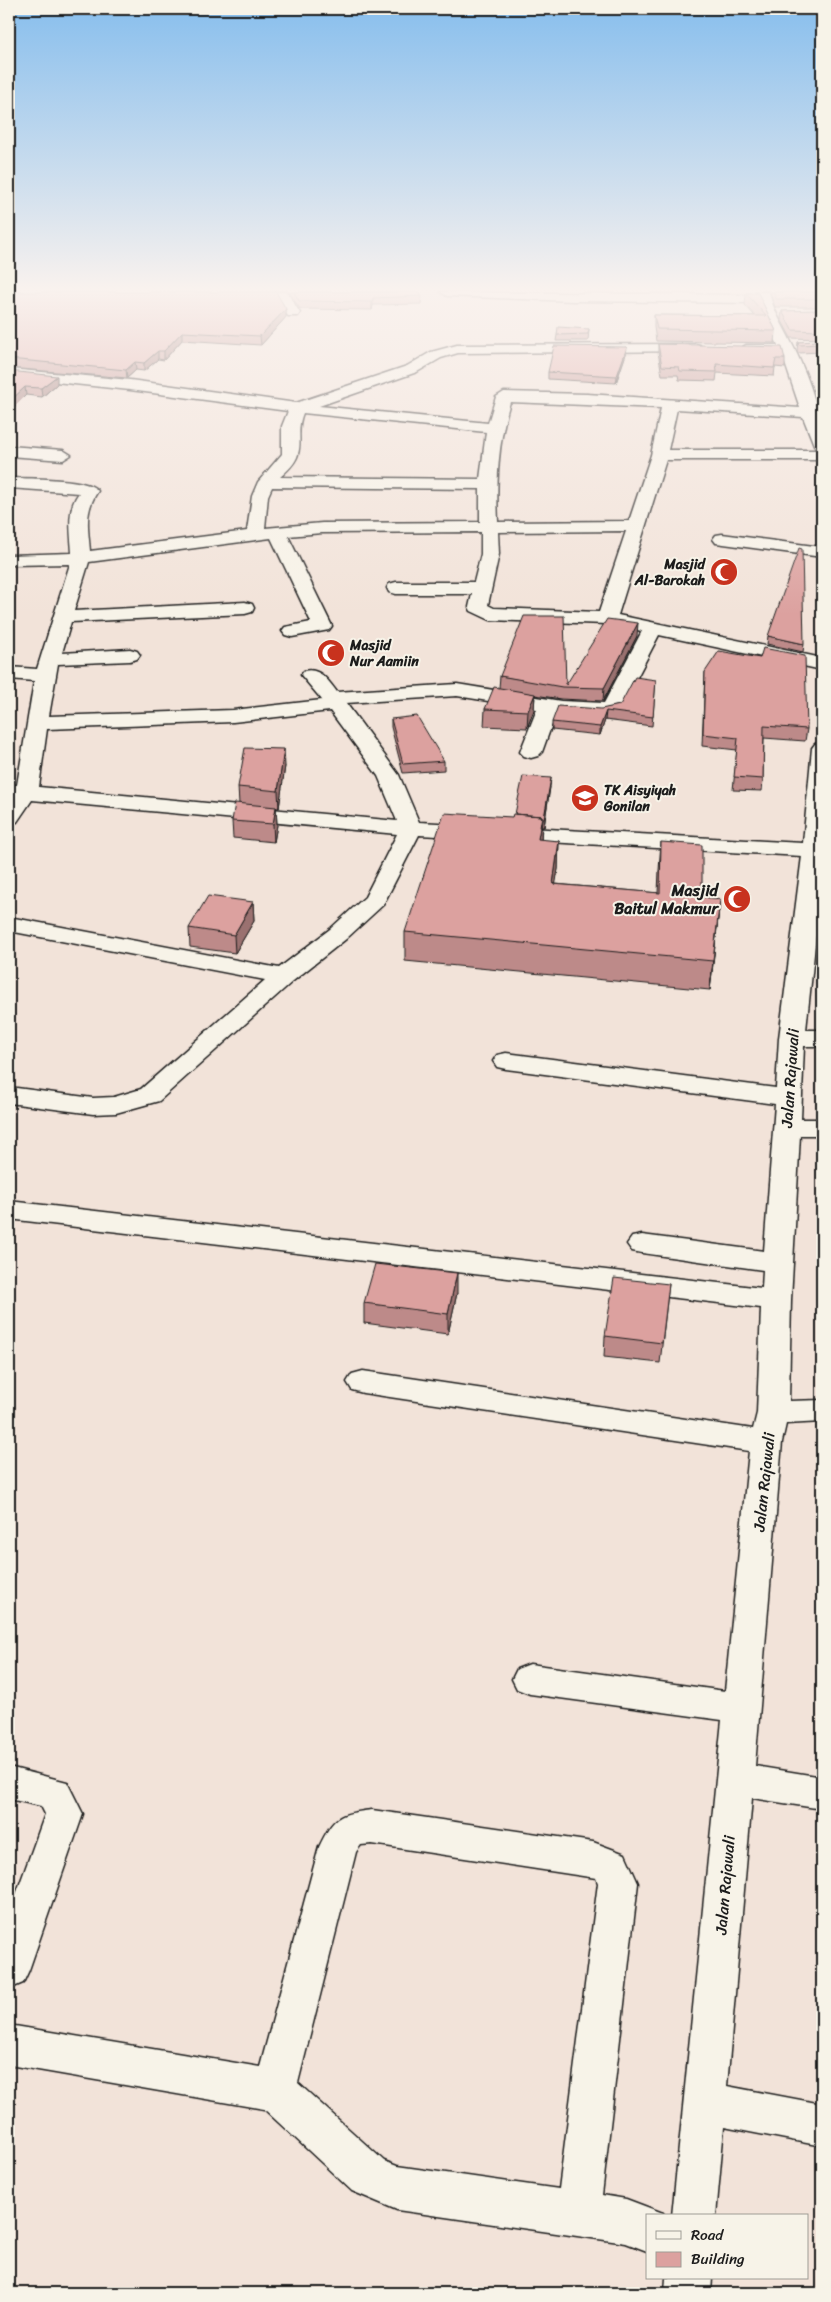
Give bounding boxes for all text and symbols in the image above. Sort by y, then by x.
place label: Masjid Al-Barokah [634,552,707,593]
mosque icon: Masjid Al-Barokah [709,557,739,587]
place label: Masjid Nur Aamiin [349,633,419,674]
mosque icon: Masjid Nur Aamiin [316,638,346,668]
place label: TK Aisyiyah Gonilan [603,778,677,819]
school or university icon: TK Aisyiyah Gonilan [570,783,600,813]
place label: Masjid Baitul Makmur [614,876,720,923]
mosque icon: Masjid Baitul Makmur [722,884,752,914]
street label: Jalan Rajawali [772,1027,808,1130]
street label: Jalan Rajawali [744,1430,784,1534]
street label: Jalan Rajawali [706,1834,744,1937]
legend [646,2214,808,2280]
text: Road [691,2222,724,2248]
text: Building [691,2246,745,2272]

